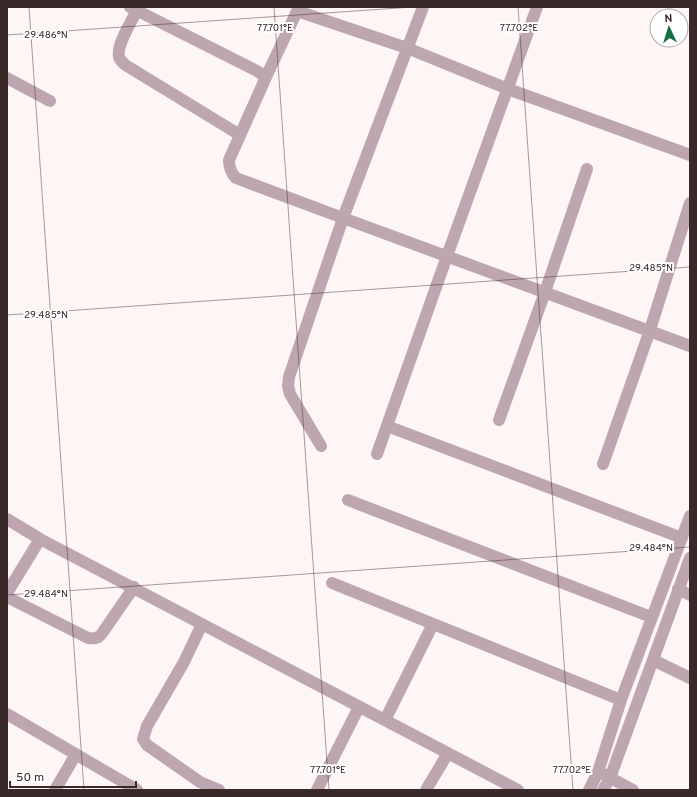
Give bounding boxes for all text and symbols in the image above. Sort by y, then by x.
north arrow [649,8,689,48]
text: N [664,12,673,26]
text: 77.701°E [257,22,293,35]
text: 77.702°E [500,22,538,35]
text: 29.486°N [24,29,68,42]
text: 29.485°N [629,262,673,275]
text: 29.485°N [24,309,68,322]
text: 29.484°N [629,542,673,555]
text: 29.484°N [24,588,68,601]
scale bar [10,763,136,789]
text: 77.701°E [310,764,346,777]
text: 77.702°E [553,764,591,777]
text: 50 m [16,770,44,786]

